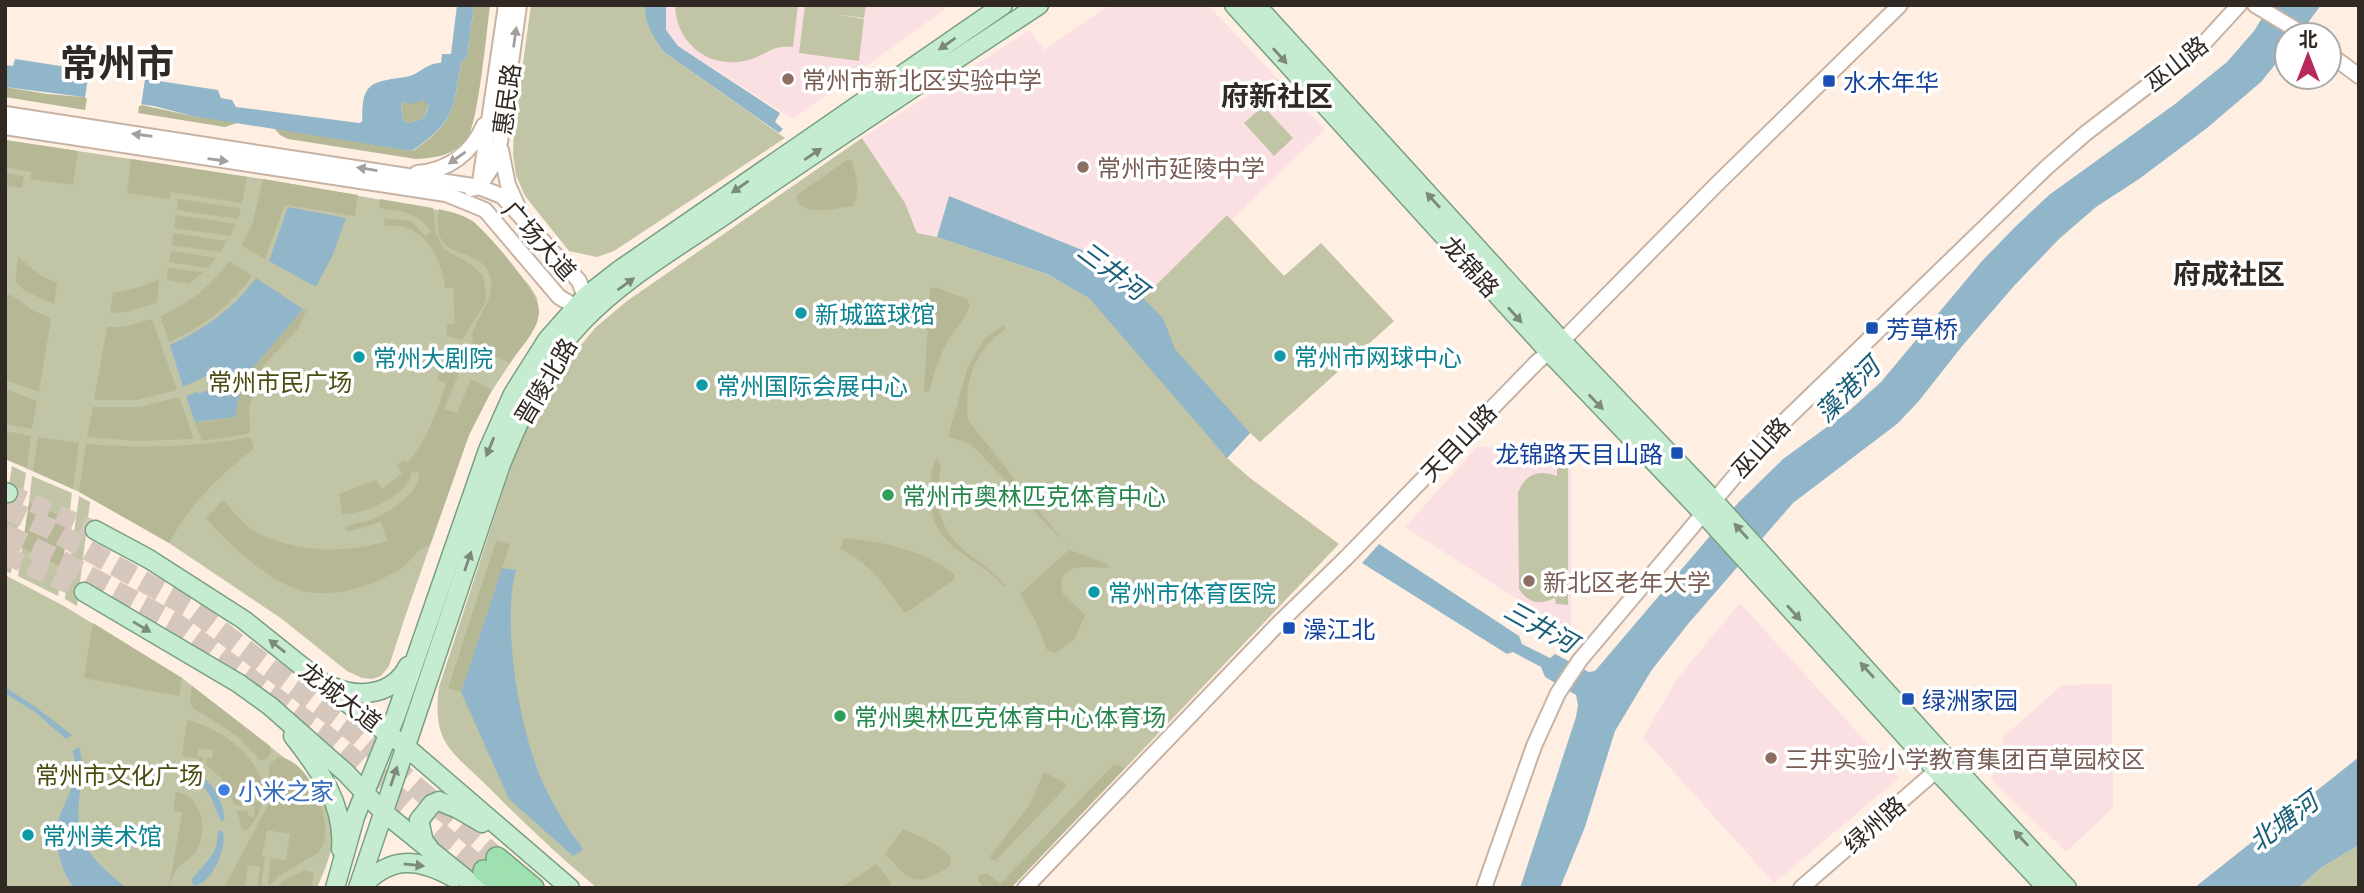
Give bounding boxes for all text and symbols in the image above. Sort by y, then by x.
north arrow [2273,21,2343,91]
one-way arrow [509,26,520,48]
text: 北 [2298,26,2318,52]
street label: 巫山路 [2137,28,2215,98]
district label: 常州市 [60,36,174,88]
one-way arrow [938,37,956,51]
one-way arrow [1272,47,1288,65]
street label: 惠民路 [485,61,527,137]
place label: 常州市新北区实验中学 [802,63,1042,96]
place label: 水木年华 [1843,65,1939,98]
marker: 常州市新北区实验中学 [780,71,796,87]
marker: 水木年华 [1821,73,1837,89]
district label: 府新社区 [1221,76,1333,114]
one-way arrow [131,129,153,140]
one-way arrow [803,148,823,161]
one-way arrow [448,151,466,165]
place label: 常州市延陵中学 [1097,151,1265,184]
one-way arrow [207,155,229,166]
marker: 常州市延陵中学 [1075,159,1091,175]
one-way arrow [356,163,378,174]
one-way arrow [731,180,749,194]
one-way arrow [1426,192,1442,209]
street label: 广场大道 [496,193,584,287]
street label: 龙锦路 [1435,228,1507,304]
water label: 三井河 [1071,232,1159,311]
district label: 府成社区 [2173,254,2285,292]
one-way arrow [617,277,635,291]
place label: 新城篮球馆 [815,297,935,330]
marker: 新城篮球馆 [793,305,809,321]
one-way arrow [1507,306,1523,323]
place label: 芳草桥 [1886,312,1958,345]
marker: 芳草桥 [1864,320,1880,336]
street label: 晋陵北路 [506,331,584,431]
place label: 常州市网球中心 [1294,340,1462,373]
place label: 常州大剧院 [373,341,493,374]
water label: 藻港河 [1807,345,1891,429]
marker: 常州市网球中心 [1272,348,1288,364]
marker: 常州大剧院 [351,349,367,365]
park label: 常州市民广场 [208,365,352,398]
place label: 常州国际会展中心 [716,369,908,402]
marker: 常州国际会展中心 [694,377,710,393]
one-way arrow [1588,393,1604,410]
street label: 天目山路 [1413,396,1503,488]
street label: 巫山路 [1723,409,1797,485]
one-way arrow [484,437,495,458]
place label: 龙锦路天目山路 [1495,437,1663,470]
marker: 龙锦路天目山路 [1669,445,1685,461]
place label: 常州市奥林匹克体育中心 [902,479,1166,512]
marker: 常州市奥林匹克体育中心 [880,487,896,503]
one-way arrow [1733,522,1749,540]
one-way arrow [463,550,474,571]
place label: 新北区老年大学 [1543,565,1711,598]
marker: 新北区老年大学 [1521,573,1537,589]
place label: 常州市体育医院 [1108,576,1276,609]
marker: 常州市体育医院 [1086,584,1102,600]
water label: 三井河 [1498,591,1588,663]
one-way arrow [1786,604,1802,622]
place label: 澡江北 [1303,612,1375,645]
marker: 澡江北 [1281,620,1297,636]
one-way arrow [132,621,151,634]
one-way arrow [268,638,286,653]
street label: 龙城大道 [293,653,389,739]
one-way arrow [1859,662,1875,679]
place label: 绿洲家园 [1922,683,2018,716]
marker: 绿洲家园 [1900,691,1916,707]
place label: 常州奥林匹克体育中心体育场 [854,700,1166,733]
marker: 常州奥林匹克体育中心体育场 [832,708,848,724]
place label: 三井实验小学教育集团百草园校区 [1785,742,2145,775]
marker: 三井实验小学教育集团百草园校区 [1763,750,1779,766]
park label: 常州市文化广场 [35,758,203,791]
one-way arrow [389,766,400,787]
place label: 小米之家 [238,774,334,807]
water label: 北塘河 [2241,780,2329,859]
marker: 小米之家 [216,782,232,798]
street label: 绿州路 [1836,788,1912,860]
place label: 常州美术馆 [42,819,162,852]
marker: 常州美术馆 [20,827,36,843]
one-way arrow [2013,830,2029,847]
one-way arrow [403,859,425,870]

